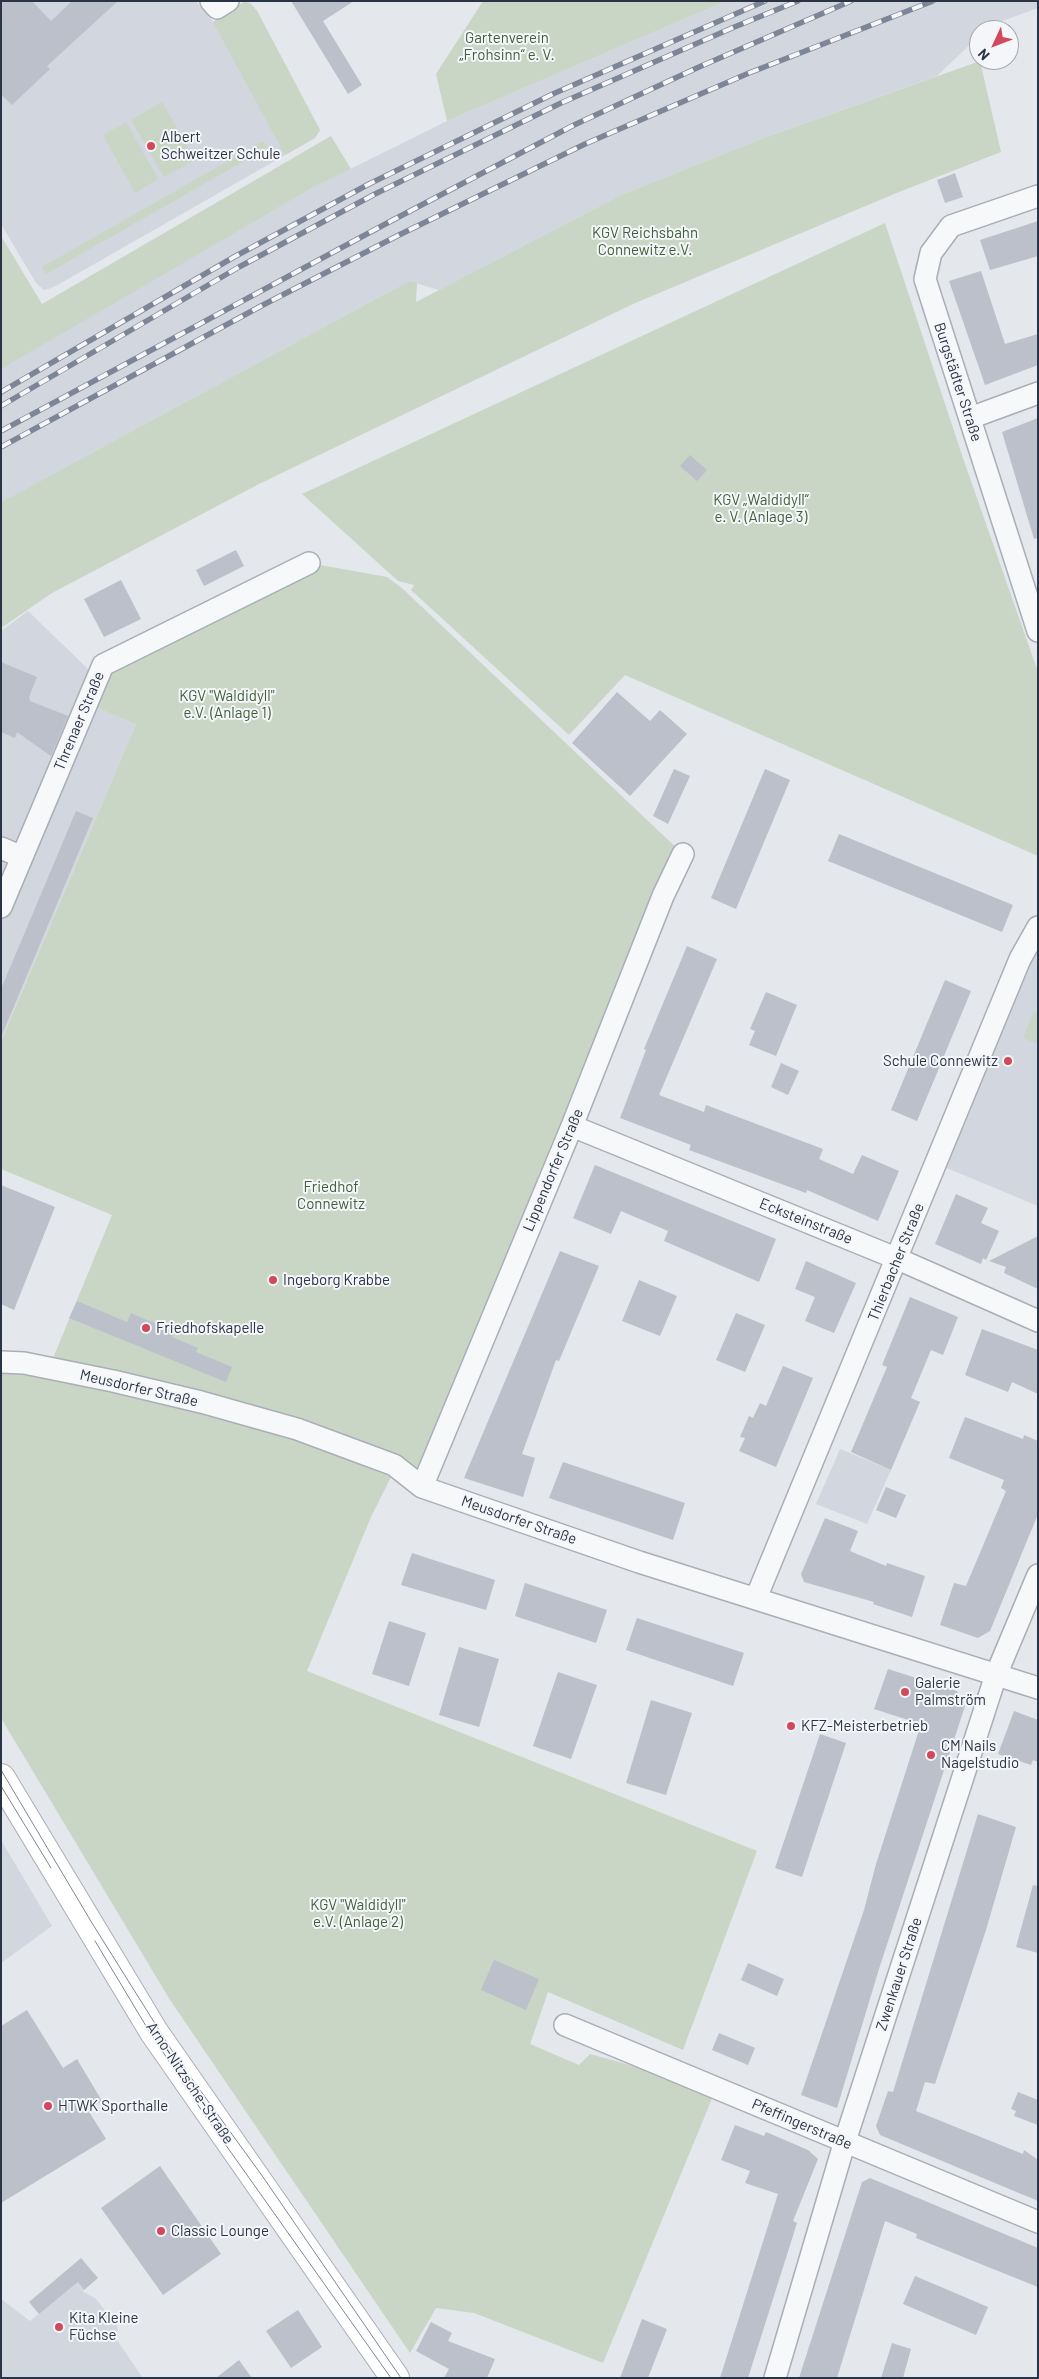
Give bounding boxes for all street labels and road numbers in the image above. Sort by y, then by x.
street label: Burgstädter Straße [930,320,986,444]
street label: Threnaer Straße [50,669,108,773]
street label: Lippendorfer Straße [519,1106,587,1234]
street label: Ecksteinstraße [757,1194,855,1248]
street label: Thierbacher Straße [864,1200,928,1324]
street label: Meusdorfer Straße [78,1366,200,1410]
street label: Meusdorfer Straße [459,1492,579,1548]
street label: Zwenkauer Straße [872,1915,926,2033]
street label: Arno-Nitzsche-Straße [142,2019,238,2147]
street label: Pfeffingerstraße [749,2095,855,2153]

